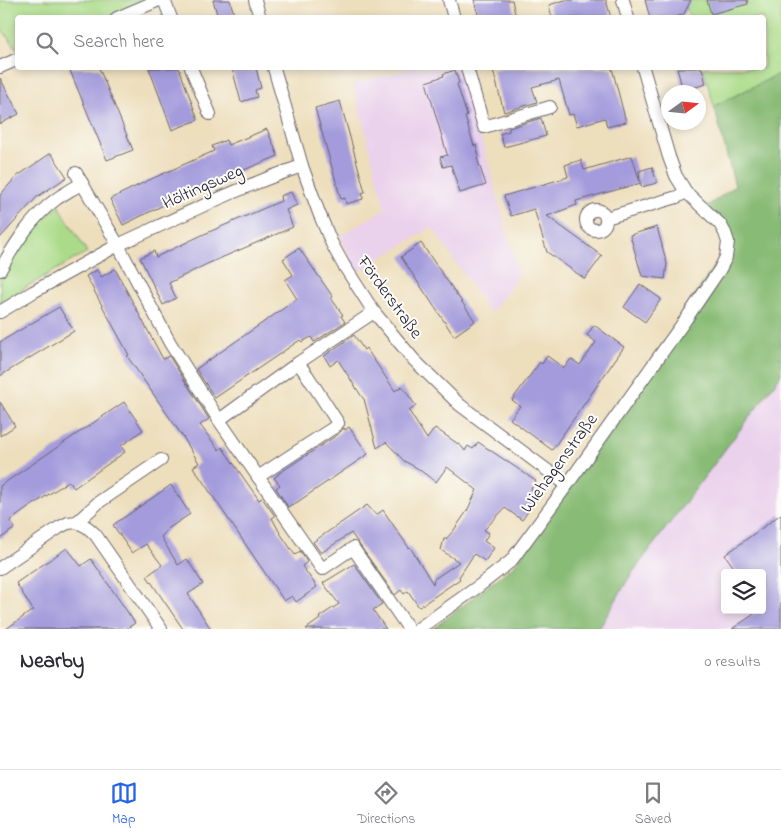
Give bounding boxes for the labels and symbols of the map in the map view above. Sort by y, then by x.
north arrow [661,85,706,130]
street label: Höltingsweg [159,159,248,218]
street label: Förderstraße [349,250,428,346]
street label: Wiehagenstraße [515,408,606,520]

